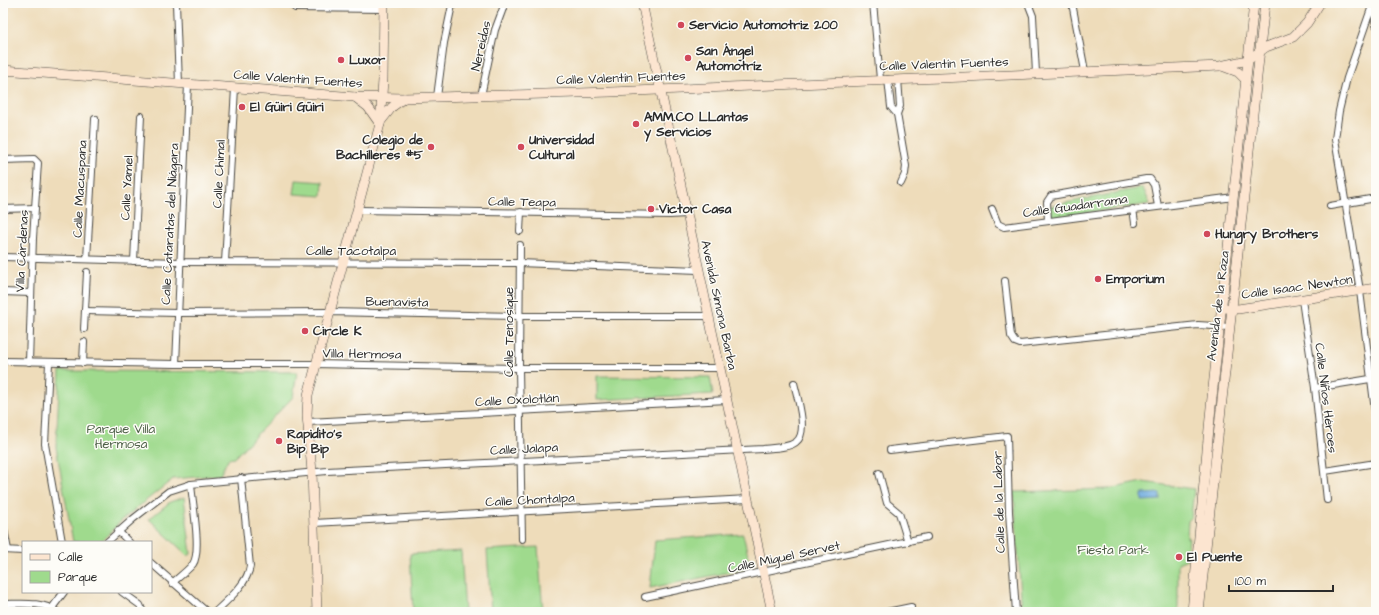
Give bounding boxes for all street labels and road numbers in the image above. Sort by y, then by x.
street label: Nereidas [466,19,496,73]
street label: Calle Valentín Fuentes [879,53,1009,75]
street label: Calle Valentín Fuentes [233,66,364,93]
street label: Calle Valentín Fuentes [556,67,686,89]
street label: Calle Macuspana [68,139,92,238]
street label: Calle Chimal [208,139,230,209]
street label: Calle Cataratas del Niágara [157,142,184,305]
street label: Calle Yamel [116,155,138,221]
street label: Calle Guadarrama [1022,190,1129,222]
street label: Calle Teapa [488,192,556,212]
street label: Villa Cárdenas [11,209,33,293]
street label: Avenida Simona Barba [696,239,742,372]
street label: Calle Tacotalpa [306,242,396,260]
street label: Avenida de la Raza [1202,250,1234,362]
street label: Calle Isaac Newton [1240,270,1354,304]
street label: Calle Tenosique [500,287,518,377]
street label: Buenavista [365,292,429,312]
street label: Calle Niños Héroes [1310,342,1342,455]
street label: Villa Hermosa [323,344,402,364]
street label: Calle Oxolotlán [475,389,560,411]
street label: Calle Jalapa [489,438,559,460]
street label: Calle de la Labor [988,451,1010,553]
street label: Calle Chontalpa [485,489,575,511]
street label: Calle Miguel Servet [726,536,843,579]

